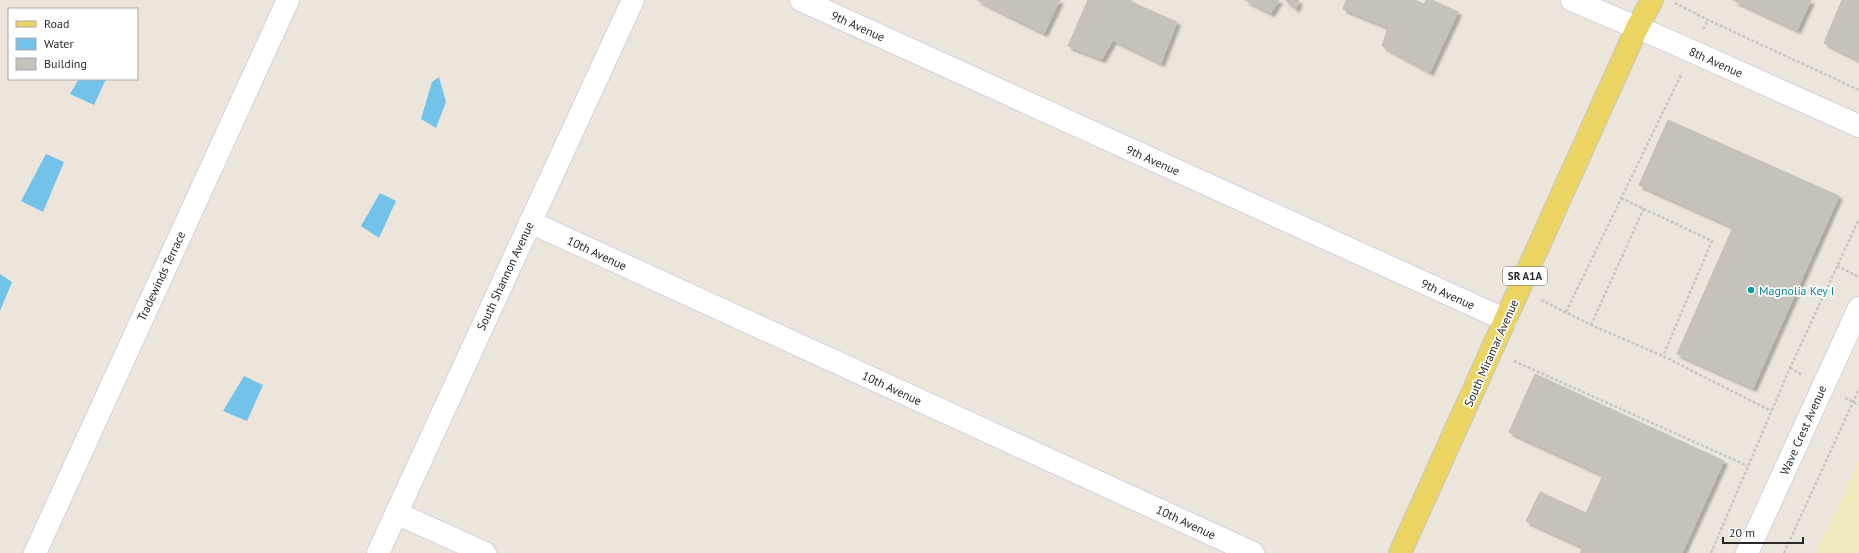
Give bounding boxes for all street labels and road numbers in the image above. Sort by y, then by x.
street label: 9th Avenue [829,7,887,45]
street label: 8th Avenue [1687,43,1745,81]
street label: 9th Avenue [1124,141,1182,179]
street label: South Shannon Avenue [473,219,537,333]
street label: Tradewinds Terrace [134,229,188,323]
street label: 10th Avenue [565,233,629,273]
road number: SR A1A [1503,267,1547,285]
street label: 9th Avenue [1419,275,1477,313]
street label: South Miramar Avenue [1461,297,1521,409]
street label: 10th Avenue [860,368,924,408]
street label: Wave Crest Avenue [1777,383,1829,477]
street label: 10th Avenue [1154,502,1218,542]

